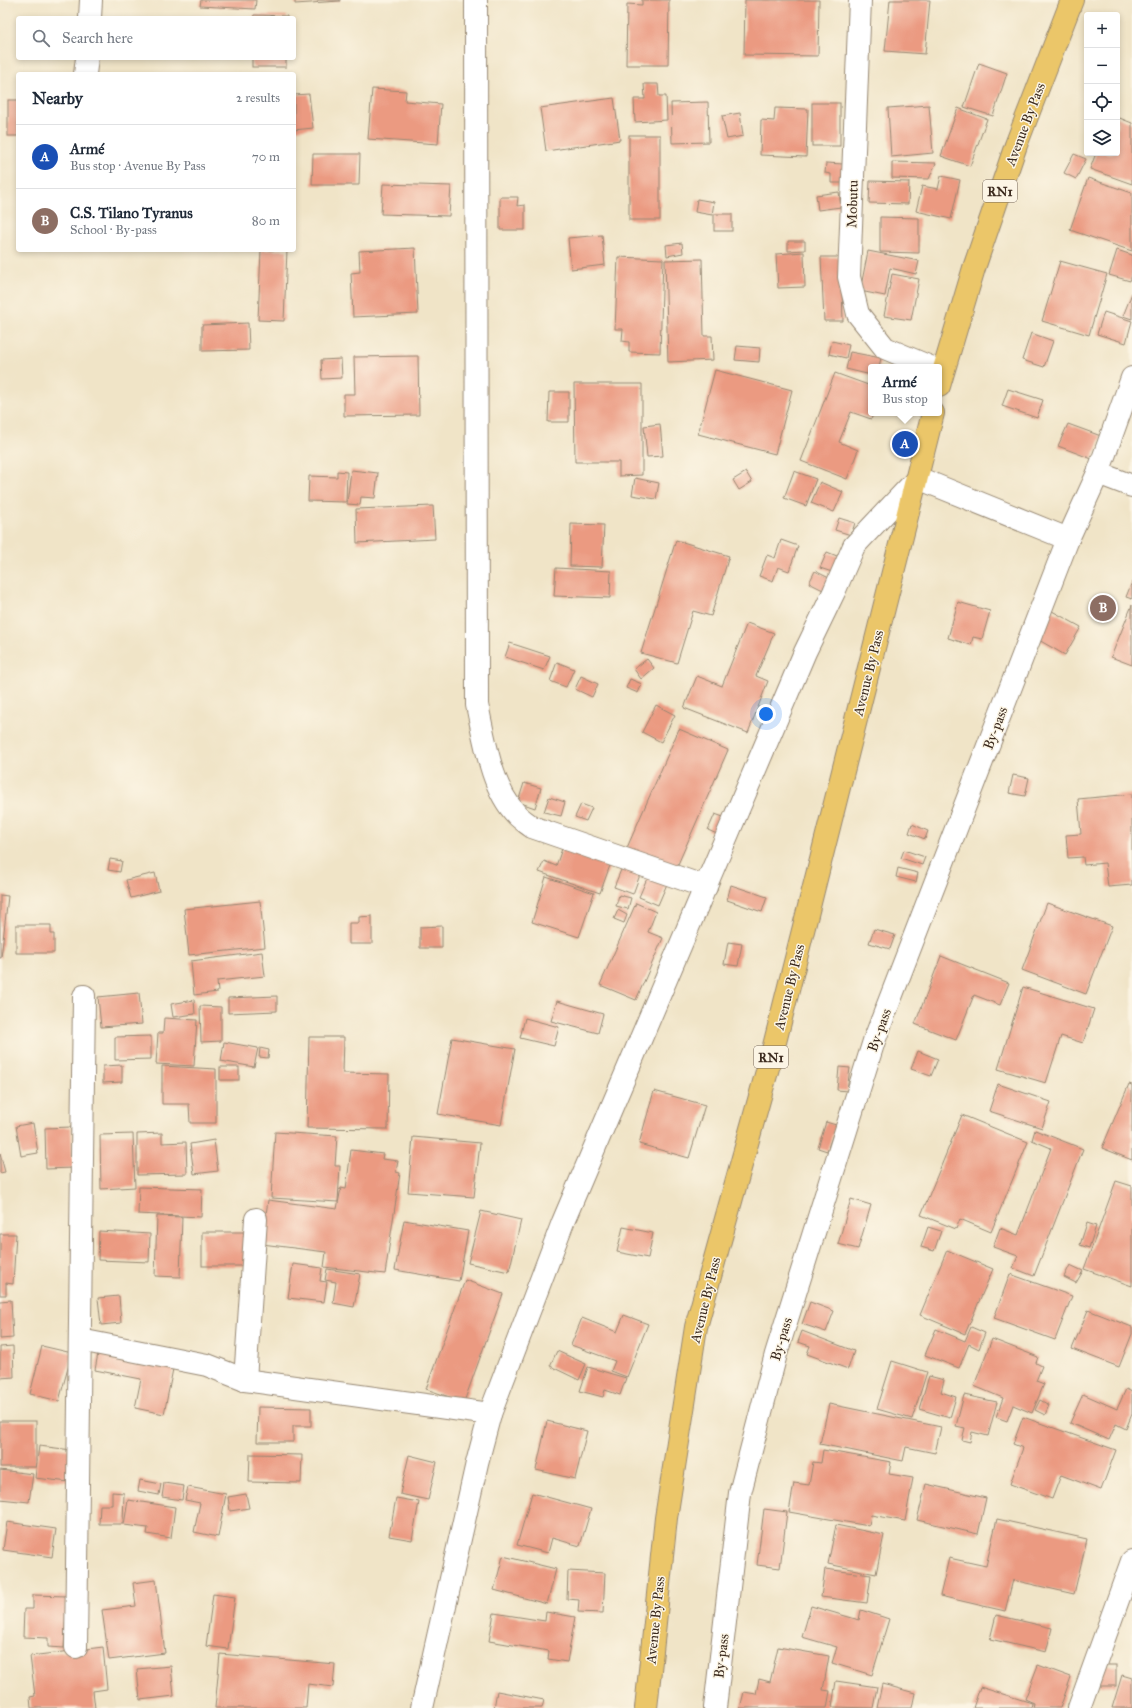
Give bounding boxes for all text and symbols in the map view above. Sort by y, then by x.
map controls [1084,12,1120,156]
button: + [1084,12,1120,48]
search box [16,16,296,60]
icon: search [30,27,52,49]
text: Search here [62,29,133,47]
button: − [1084,48,1120,84]
street label: Avenue By Pass [1001,80,1049,169]
button: locate [1084,84,1120,120]
text: Nearby [32,88,83,109]
text: 2 results [236,90,280,106]
button: layers [1084,120,1120,156]
text: Armé [70,140,105,158]
text: A [41,149,49,165]
text: 70 m [252,149,280,165]
text: Bus stop · Avenue By Pass [70,158,205,174]
street label: Mobutu [843,179,862,228]
road number: RN1 [983,180,1017,202]
text: C.S. Tilano Tyranus [70,204,193,222]
text: B [41,213,49,229]
text: 80 m [252,213,280,229]
text: School · By-pass [70,222,157,238]
popup [868,364,942,416]
text: Armé [882,373,917,391]
text: Bus stop [882,391,928,407]
pin: A [892,429,918,459]
pin: B [1090,593,1116,623]
street label: Avenue By Pass [849,629,887,719]
your location [756,704,776,724]
street label: By-pass [980,704,1011,752]
street label: Avenue By Pass [770,943,808,1033]
street label: By-pass [864,1006,895,1054]
road number: RN1 [754,1046,788,1068]
street label: Avenue By Pass [686,1256,724,1346]
street label: By-pass [767,1315,796,1363]
street label: Avenue By Pass [642,1576,669,1666]
street label: By-pass [710,1633,733,1679]

